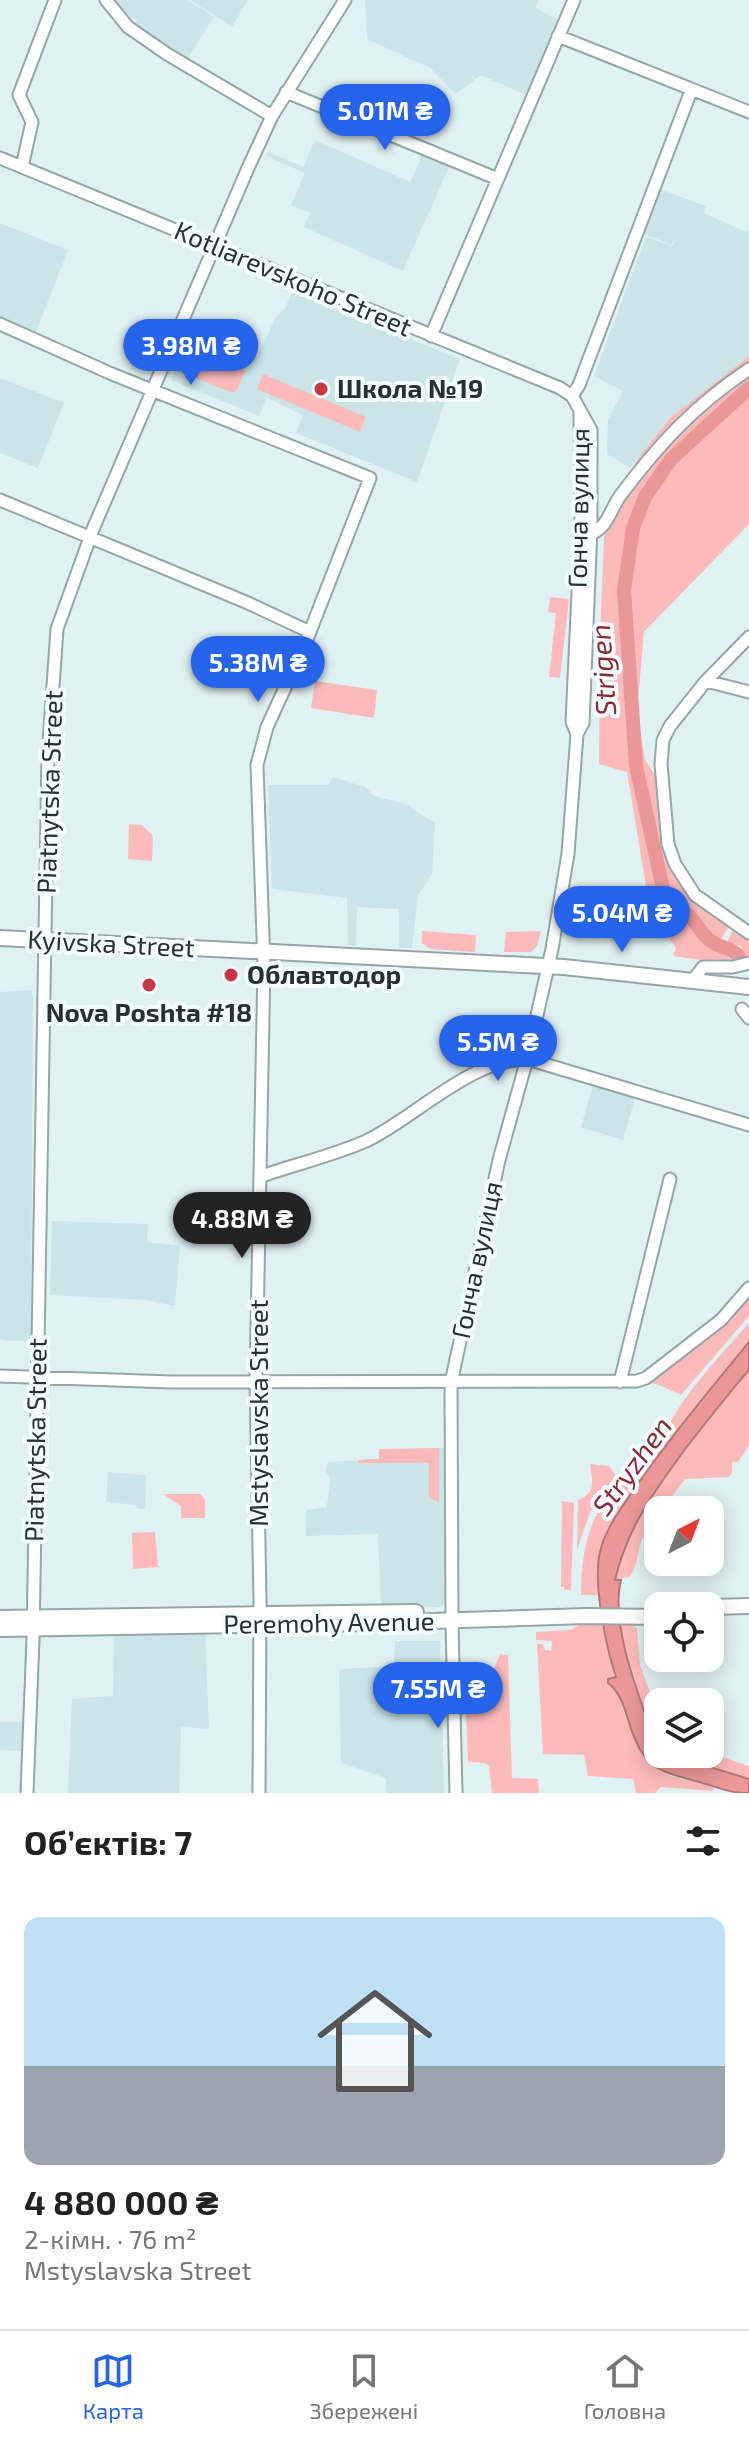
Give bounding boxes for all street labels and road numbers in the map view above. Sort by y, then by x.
street label: Kotliarevskoho Street [170,214,417,342]
street label: Гонча вулиця [561,428,595,588]
street label: Piatnytska Street [29,690,68,894]
street label: Kyivska Street [27,923,196,962]
street label: Гонча вулиця [444,1178,508,1341]
street label: Mstyslavska Street [242,1299,273,1527]
street label: Piatnytska Street [17,1338,52,1542]
street label: Peremohy Avenue [223,1604,435,1639]

